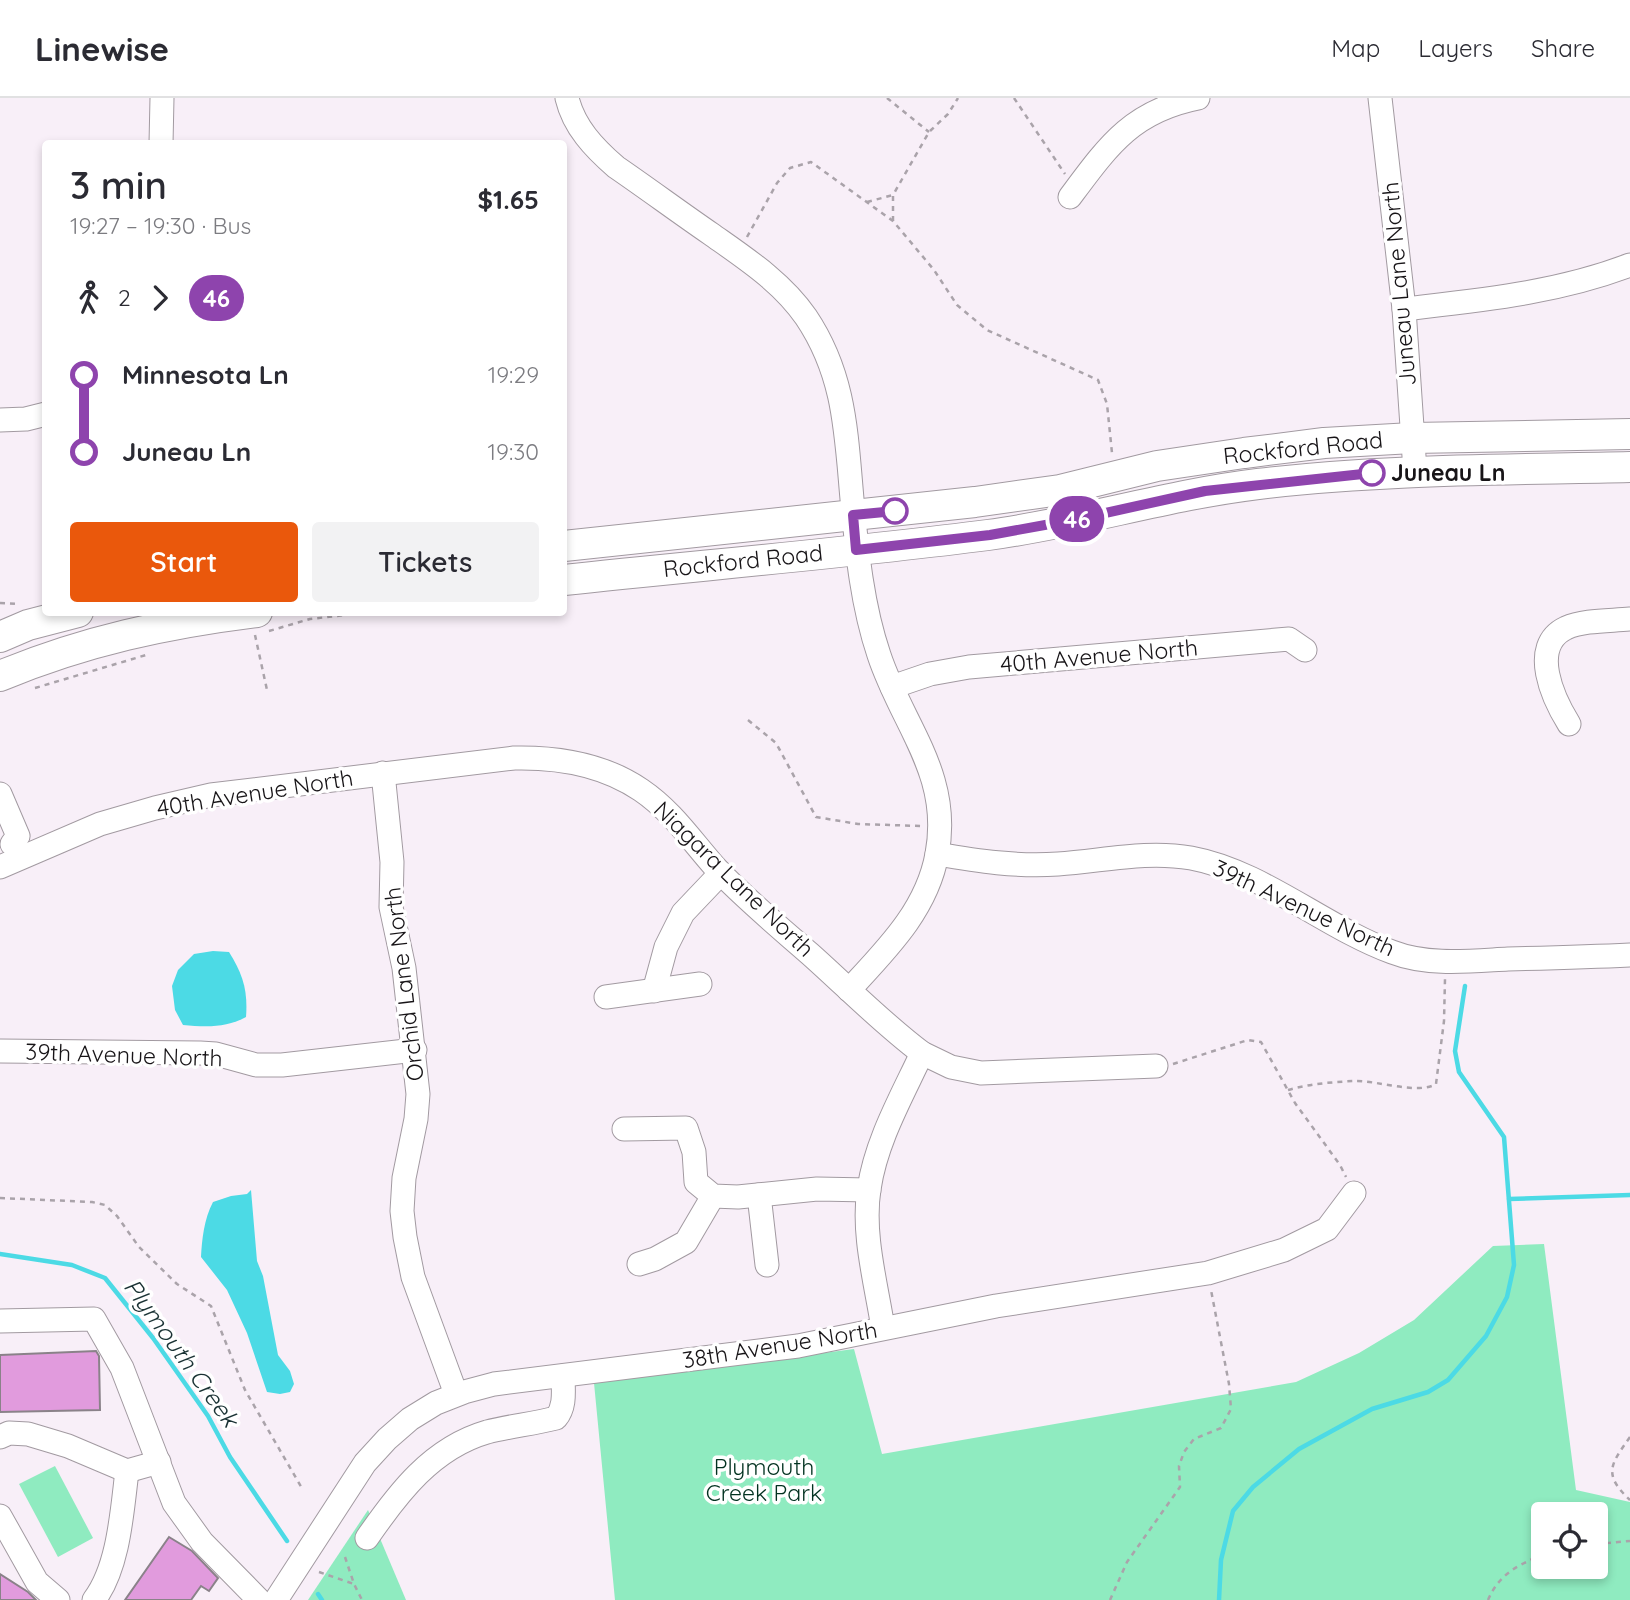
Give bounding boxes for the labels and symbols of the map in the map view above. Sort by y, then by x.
street label: Juneau Lane North [1375,181,1422,387]
street label: Rockford Road [1222,425,1384,470]
place label: Juneau Ln [1391,458,1505,487]
marker: Juneau Ln [1359,460,1385,486]
line badge: 46 [1046,496,1108,542]
unlabelled marker [882,498,908,524]
street label: Rockford Road [662,538,824,583]
street label: 40th Avenue North [999,632,1199,679]
street label: 40th Avenue North [155,763,355,822]
street label: Niagara Lane North [648,795,821,963]
street label: 39th Avenue North [1209,853,1400,962]
street label: Orchid Lane North [377,885,430,1083]
street label: 39th Avenue North [25,1037,223,1072]
water label: Plymouth Creek [118,1272,247,1434]
street label: 38th Avenue North [680,1315,879,1374]
park label: Plymouth Creek Park [706,1452,822,1507]

